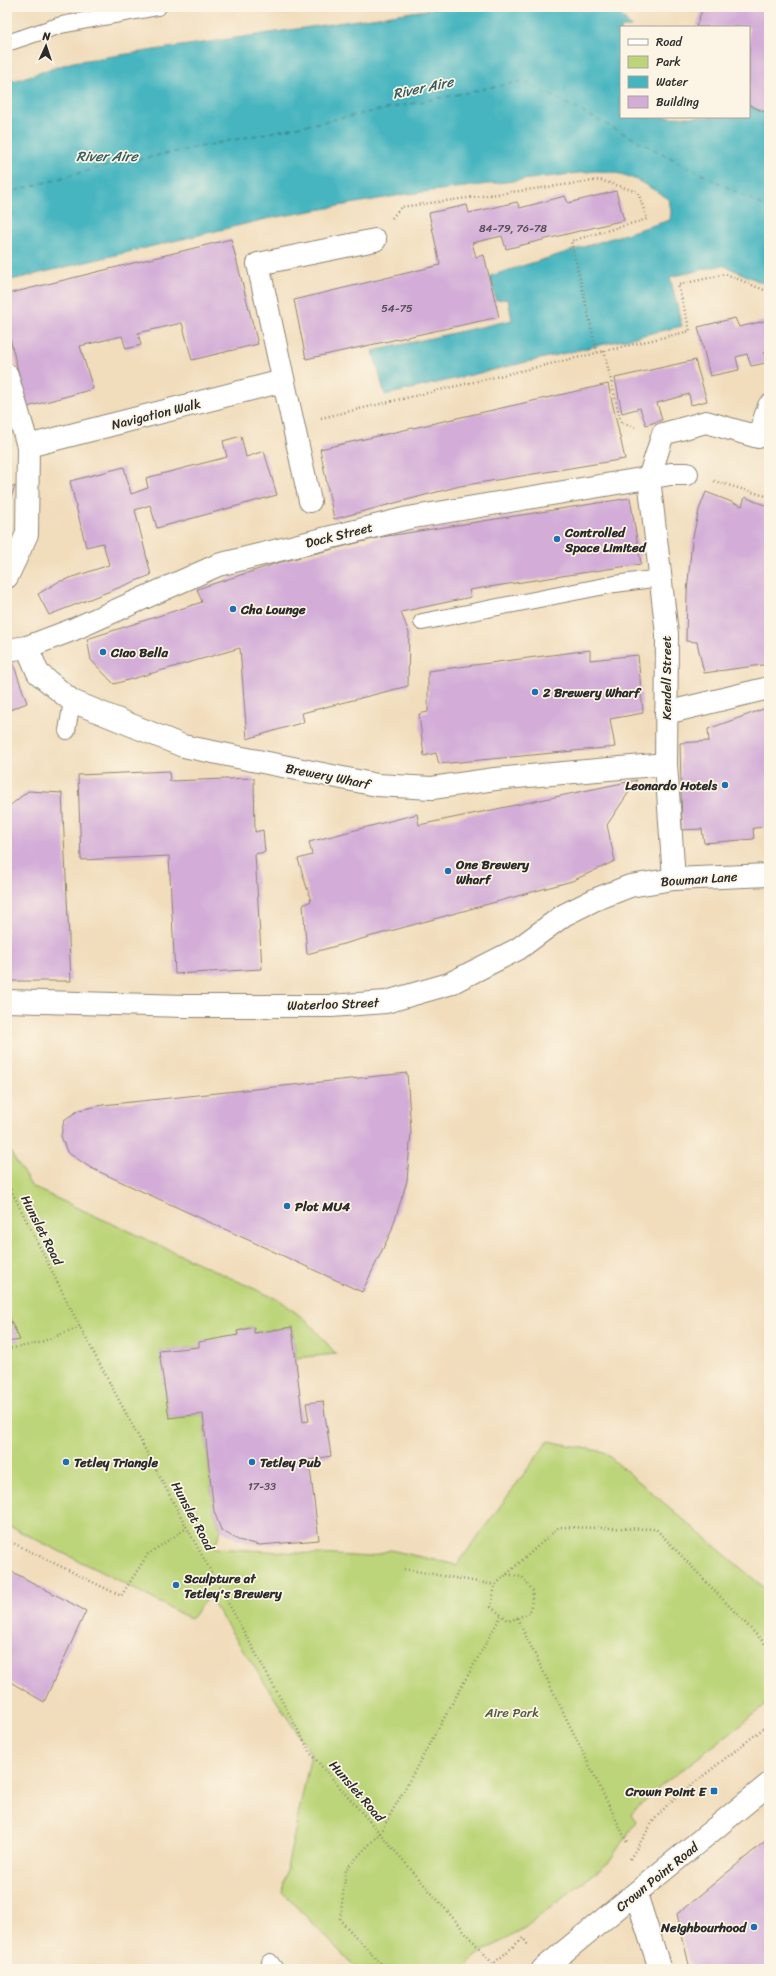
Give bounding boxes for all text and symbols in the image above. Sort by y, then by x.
north arrow [26,26,66,66]
legend [620,26,750,118]
text: N [41,27,51,46]
text: Road [656,31,683,53]
text: Park [656,51,681,73]
water label: River Aire [390,69,457,107]
text: Water [656,71,689,93]
text: Building [656,91,699,113]
water label: River Aire [76,144,140,169]
house number: 84-79, 76-78 [479,219,547,238]
house number: 54-75 [381,299,413,318]
street label: Navigation Walk [109,392,203,436]
street label: Dock Street [303,515,376,554]
place label: Controlled Space Limited [564,521,647,559]
marker: Controlled Space Limited [552,534,562,544]
place label: Cha Lounge [240,598,306,621]
marker: Cha Lounge [228,604,238,614]
street label: Kendell Street [655,636,678,720]
place label: Ciao Bella [110,641,168,664]
marker: Ciao Bella [98,647,108,657]
place label: 2 Brewery Wharf [542,681,642,704]
marker: 2 Brewery Wharf [530,687,540,697]
street label: Brewery Wharf [284,757,374,796]
place label: Leonardo Hotels [625,774,718,797]
marker: Leonardo Hotels [720,780,730,790]
place label: One Brewery Wharf [455,853,530,891]
street label: Bowman Lane [660,865,739,893]
marker: One Brewery Wharf [443,866,453,876]
street label: Waterloo Street [287,991,380,1017]
street label: Hunslet Road [14,1191,70,1270]
place label: Plot MU4 [295,1195,351,1218]
marker: Plot MU4 [282,1201,292,1211]
place label: Tetley Triangle [74,1451,159,1474]
place label: Tetley Pub [260,1451,322,1474]
marker: Tetley Triangle [61,1457,71,1467]
marker: Tetley Pub [247,1457,257,1467]
street label: Hunslet Road [165,1477,222,1556]
house number: 17-33 [248,1477,276,1496]
place label: Sculpture at Tetley's Brewery [183,1567,283,1605]
marker: Sculpture at Tetley's Brewery [171,1580,181,1590]
park label: Aire Park [484,1701,539,1724]
street label: Hunslet Road [323,1755,391,1828]
place label: Crown Point E [624,1780,708,1803]
marker: Crown Point E [709,1786,719,1796]
street label: Crown Point Road [610,1836,704,1918]
place label: Neighbourhood [660,1916,747,1939]
marker: Neighbourhood [749,1922,759,1932]

